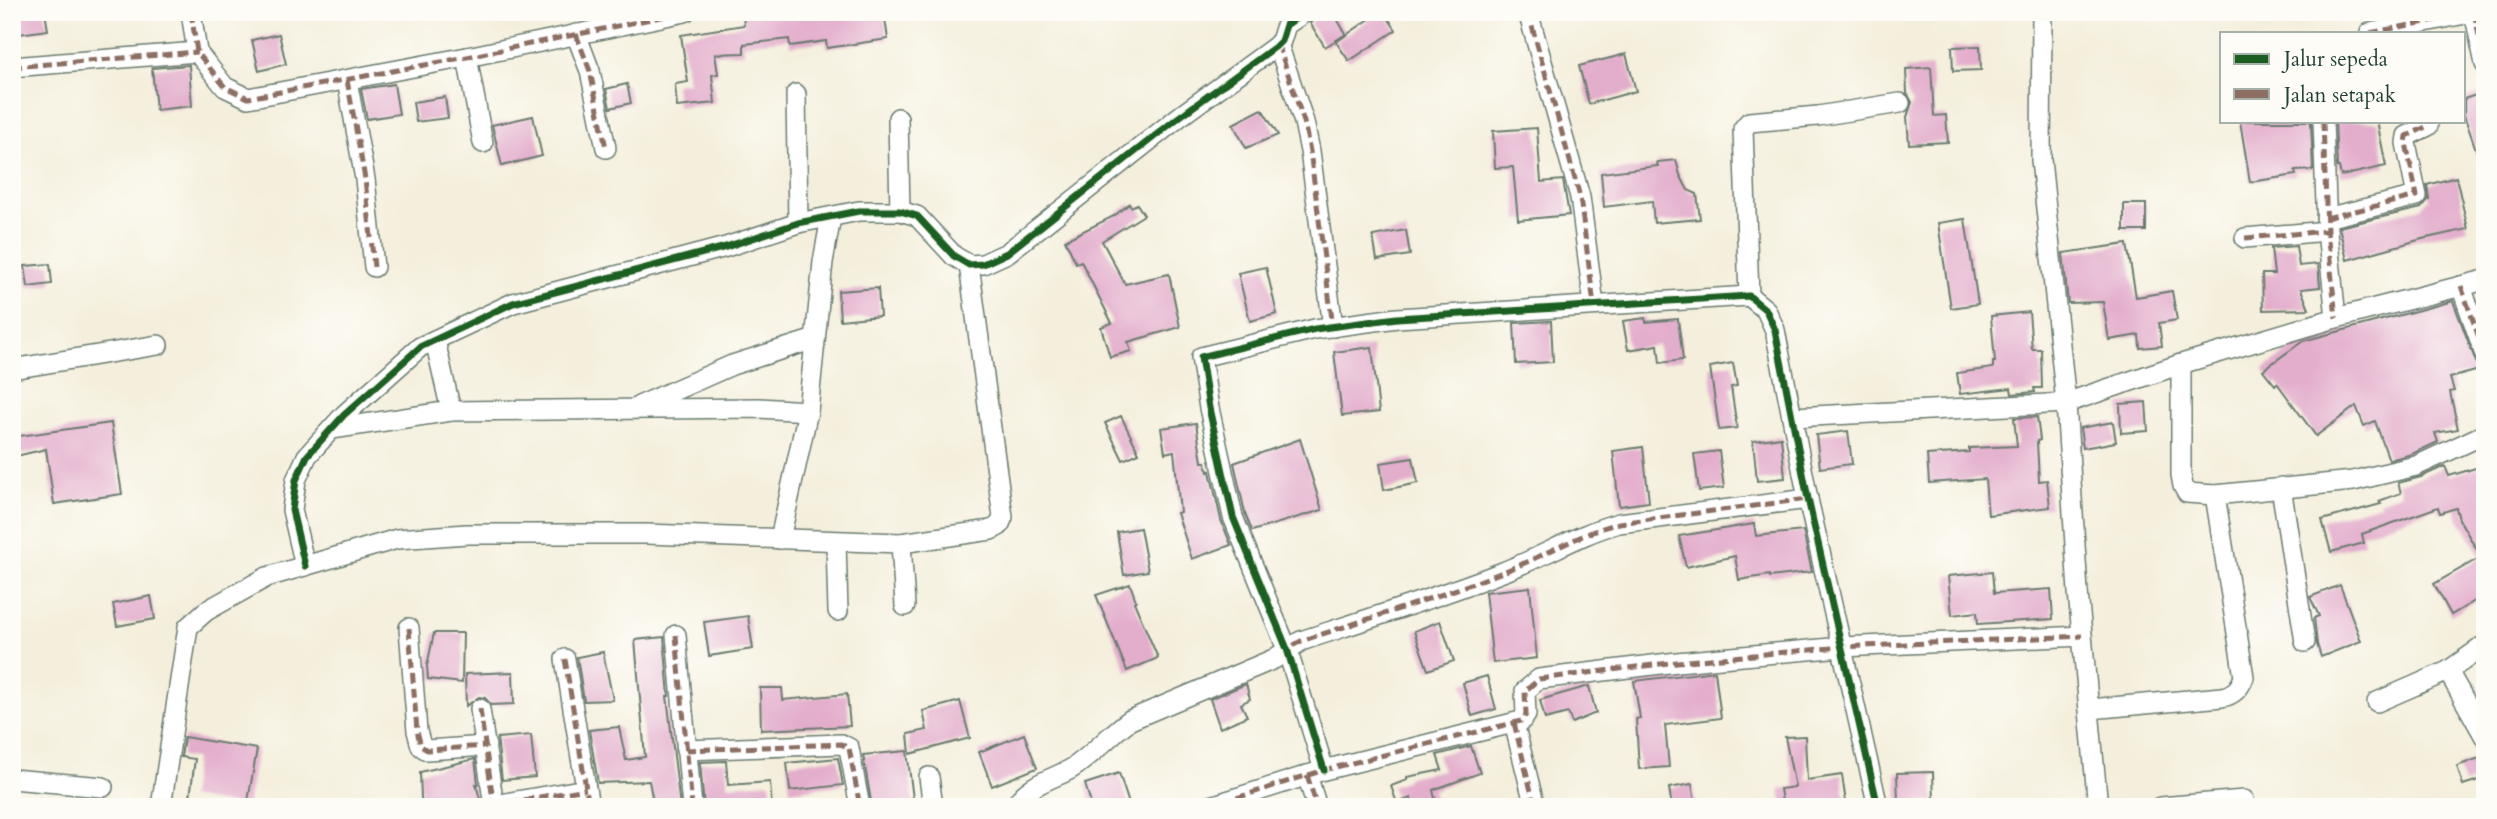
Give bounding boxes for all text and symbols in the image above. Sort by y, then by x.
legend [2220,32,2466,122]
text: Jalur sepeda [2281,45,2388,74]
text: Jalan setapak [2281,81,2397,110]

